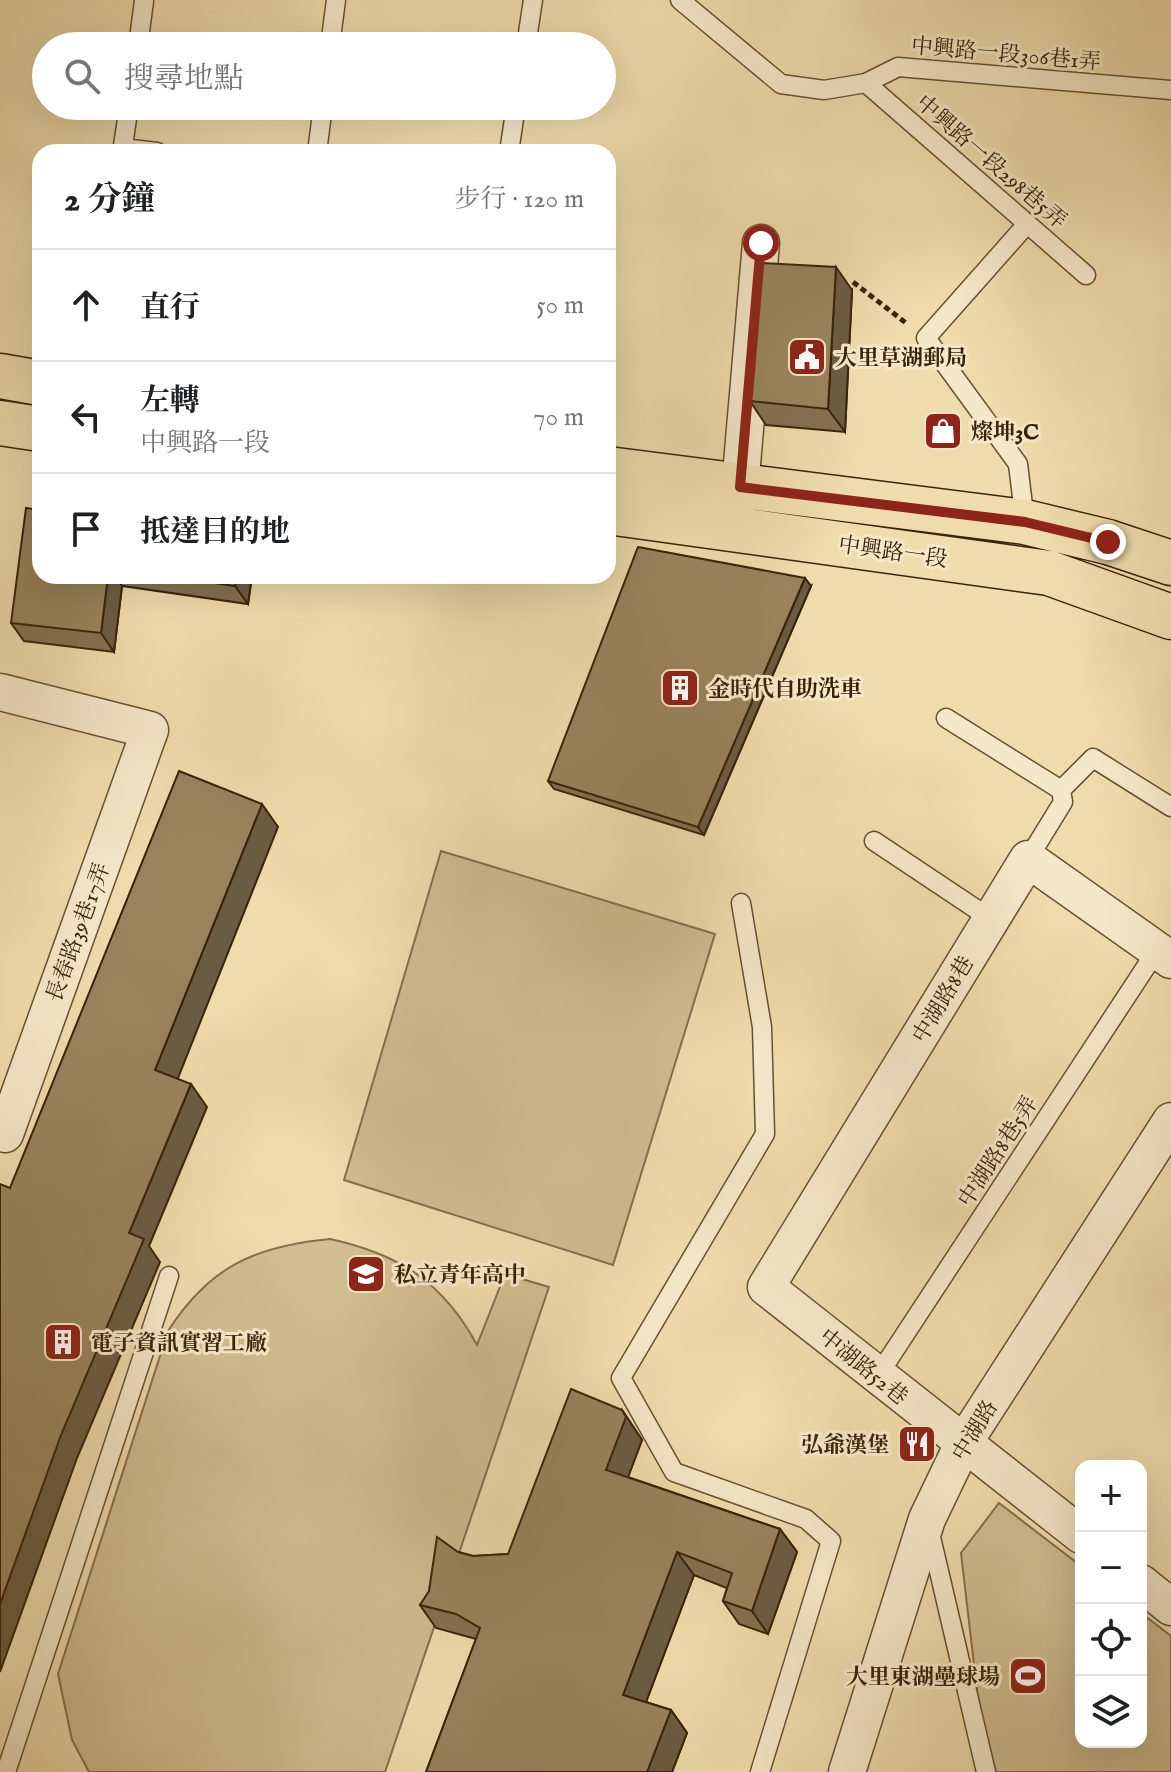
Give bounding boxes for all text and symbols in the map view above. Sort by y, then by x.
search box [32,32,616,120]
street label: 中興路一段306巷1弄 [910,33,1102,77]
icon: search [60,54,104,98]
text: 搜尋地點 [124,61,244,99]
street label: 中興路一段298巷5弄 [910,89,1072,236]
text: 2 分鐘 [64,179,155,222]
text: 步行 · 120 m [454,183,584,216]
route start [743,225,779,261]
icon: ahead [64,283,108,327]
text: 50 m [536,289,584,322]
text: 直行 [140,290,200,328]
public building icon: 大里草湖郵局 [786,336,828,378]
place label: 大里草湖郵局 [835,345,967,373]
text: 左轉 [140,383,200,421]
icon: left [64,395,108,439]
text: 70 m [533,401,584,434]
shop icon: 燦坤3C [922,410,964,452]
place label: 燦坤3C [971,419,1039,447]
text: 中興路一段 [140,427,270,460]
icon: arrive [64,507,108,551]
text: 抵達目的地 [140,514,290,552]
route end [1090,524,1126,560]
street label: 中興路一段 [836,531,949,574]
building icon: 金時代自助洗車 [659,667,701,709]
place label: 金時代自助洗車 [708,676,862,704]
street label: 長春路39巷17弄 [41,859,117,1006]
street label: 中湖路8巷 [907,951,981,1049]
street label: 中湖路8巷5弄 [952,1091,1045,1213]
school or university icon: 私立青年高中 [345,1253,387,1295]
place label: 私立青年高中 [394,1262,526,1290]
building icon: 電子資訊實習工廠 [42,1321,84,1363]
street label: 中湖路52巷 [813,1323,913,1412]
place label: 電子資訊實習工廠 [91,1330,267,1358]
street label: 中湖路 [947,1396,1005,1467]
restaurant icon: 弘爺漢堡 [896,1423,938,1465]
place label: 弘爺漢堡 [801,1432,889,1460]
map controls [1075,1460,1147,1748]
button: + [1075,1460,1147,1532]
button: − [1075,1532,1147,1604]
button: locate [1075,1604,1147,1676]
sports icon: 大里東湖壘球場 [1007,1655,1049,1697]
place label: 大里東湖壘球場 [846,1664,1000,1692]
button: layers [1075,1676,1147,1748]

